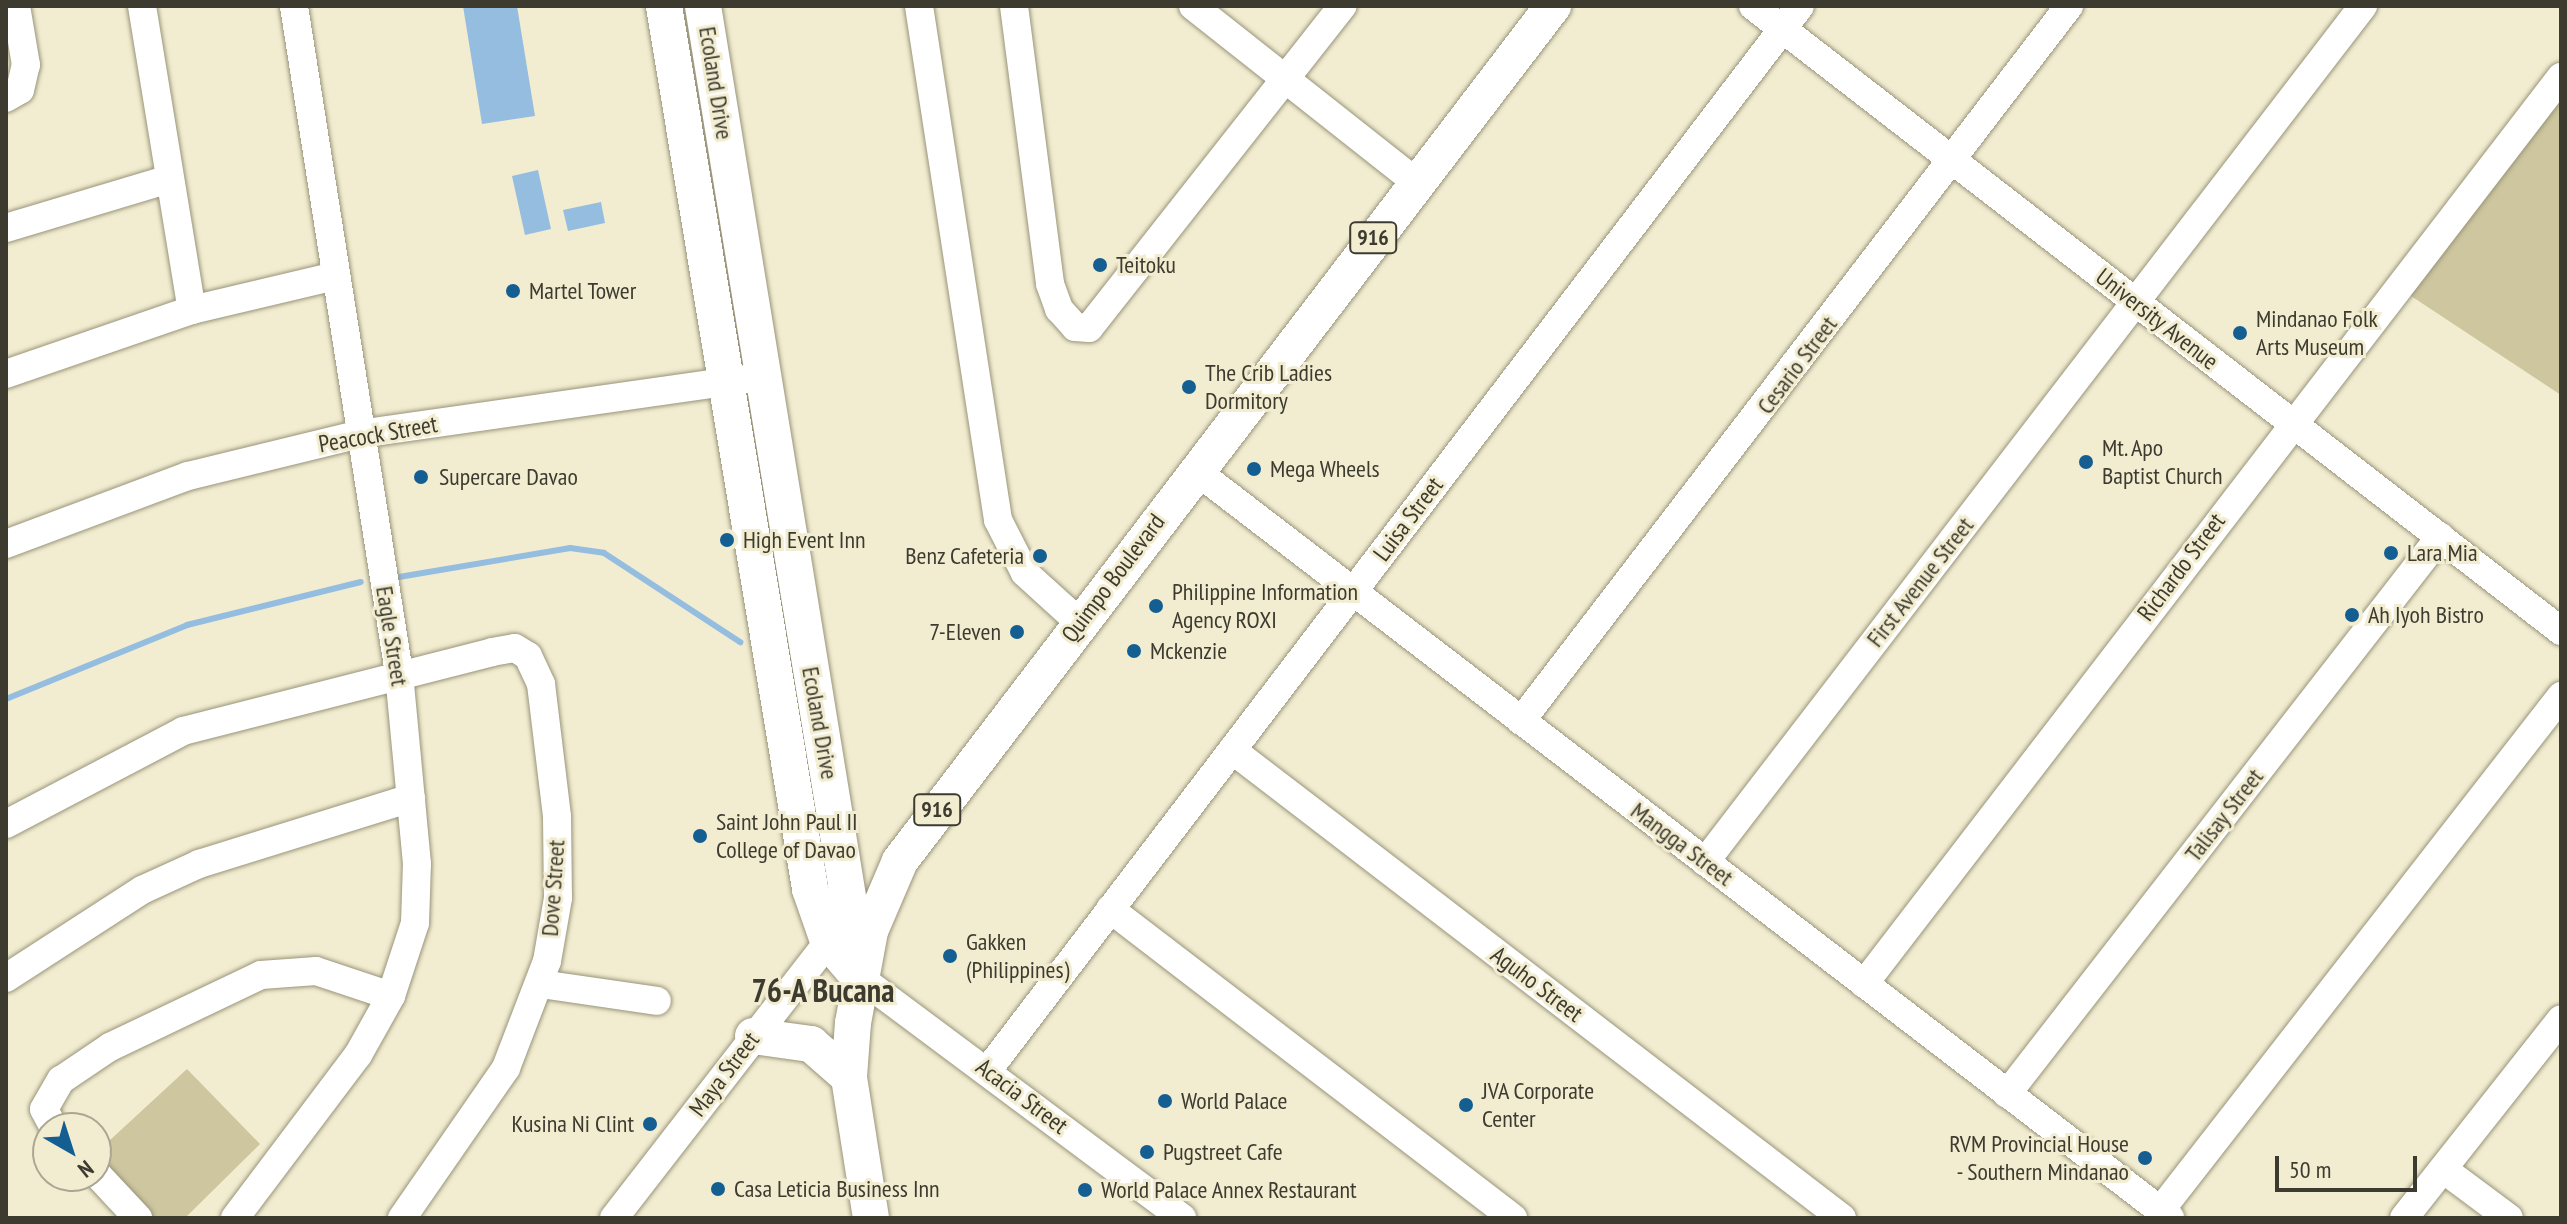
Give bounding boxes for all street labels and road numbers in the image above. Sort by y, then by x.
street label: Ecoland Drive [693,25,739,141]
road number: 916 [1349,220,1397,256]
street label: University Avenue [2090,262,2224,376]
street label: Cesario Street [1751,310,1843,420]
street label: Peacock Street [316,409,440,459]
street label: Luisa Street [1367,471,1449,567]
street label: Richardo Street [2131,507,2231,627]
street label: Quimpo Boulevard [1055,508,1171,648]
street label: First Avenue Street [1860,511,1980,653]
street label: Eagle Street [370,584,414,688]
street label: Ecoland Drive [796,665,844,781]
street label: Talisay Street [2179,763,2269,867]
road number: 916 [913,792,961,828]
street label: Mangga Street [1625,796,1739,892]
street label: Dove Street [535,839,571,937]
street label: Aguho Street [1485,940,1589,1028]
street label: Maya Street [683,1026,765,1122]
street label: Acacia Street [970,1052,1074,1140]

